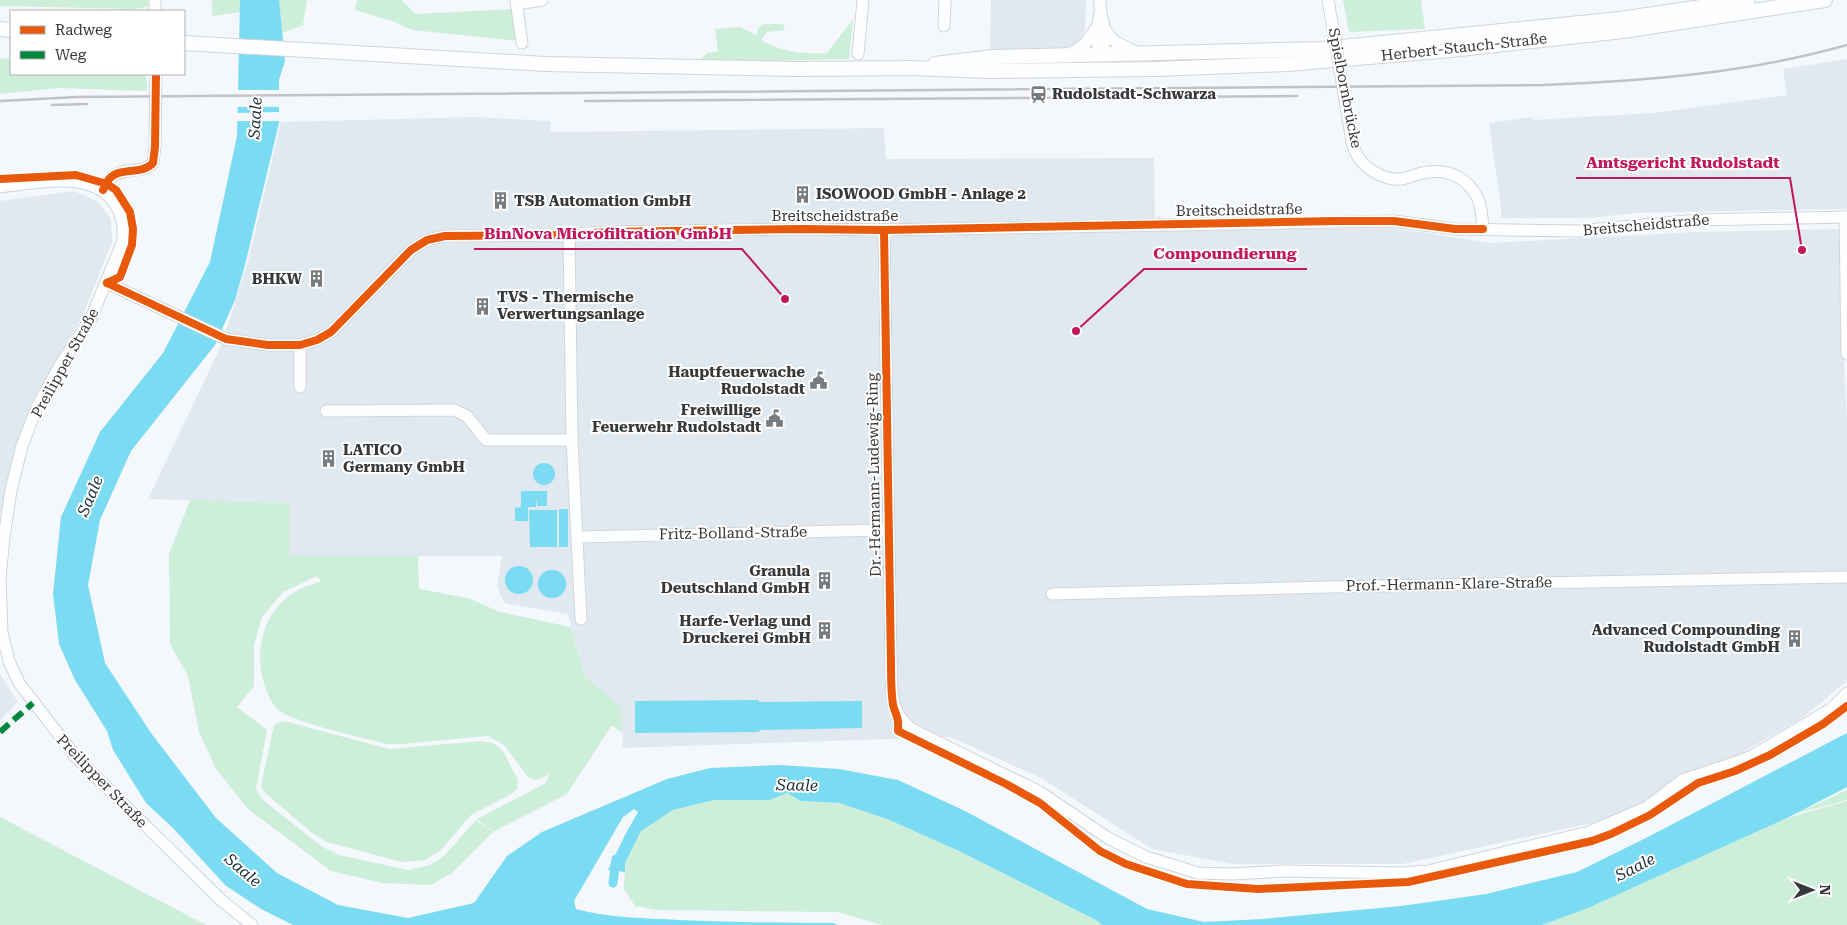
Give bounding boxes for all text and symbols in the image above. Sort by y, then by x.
legend [10,10,185,75]
text: Radweg [55,21,112,39]
street label: Spielbornbrücke [1325,26,1365,150]
street label: Herbert-Stauch-Straße [1380,29,1548,65]
text: Weg [55,46,87,64]
station icon: Rudolstadt-Schwarza [1028,84,1048,104]
place label: Rudolstadt-Schwarza [1052,85,1216,103]
water label: Saale [244,97,266,140]
callout: Amtsgericht Rudolstadt [1576,147,1790,178]
text: Amtsgericht Rudolstadt [1586,153,1780,172]
building icon: ISOWOOD GmbH - Anlage 2 [792,184,812,204]
place label: ISOWOOD GmbH - Anlage 2 [816,185,1026,203]
building icon: TSB Automation GmbH [490,191,510,211]
place label: TSB Automation GmbH [514,192,691,210]
street label: Breitscheidstraße [1175,200,1303,220]
street label: Breitscheidstraße [772,207,898,225]
street label: Breitscheidstraße [1582,211,1710,239]
callout: BinNova Microfiltration GmbH [474,218,742,249]
text: BinNova Microfiltration GmbH [484,224,732,243]
callout: Compoundierung [1144,238,1307,269]
text: Compoundierung [1153,244,1297,263]
building icon: BHKW [306,269,326,289]
place label: BHKW [252,270,303,288]
place label: TVS - Thermische Verwertungsanlage [497,288,645,323]
building icon: TVS - Thermische Verwertungsanlage [473,296,493,316]
street label: Preilipper Straße [27,305,103,421]
place label: Hauptfeuerwache Rudolstadt [668,363,805,398]
public building icon: Hauptfeuerwache Rudolstadt [809,371,829,391]
street label: Dr.-Hermann-Ludewig-Ring [863,372,885,577]
place label: Freiwillige Feuerwehr Rudolstadt [592,401,761,436]
public building icon: Freiwillige Feuerwehr Rudolstadt [765,409,785,429]
place label: LATICO Germany GmbH [343,441,465,476]
building icon: LATICO Germany GmbH [319,449,339,469]
water label: Saale [73,473,107,520]
street label: Fritz-Bolland-Straße [659,523,807,543]
place label: Granula Deutschland GmbH [661,562,810,597]
building icon: Granula Deutschland GmbH [814,570,834,590]
street label: Prof.-Hermann-Klare-Straße [1346,573,1552,595]
place label: Harfe-Verlag und Druckerei GmbH [679,612,811,647]
building icon: Harfe-Verlag und Druckerei GmbH [815,620,835,640]
place label: Advanced Compounding Rudolstadt GmbH [1592,621,1781,656]
building icon: Advanced Compounding Rudolstadt GmbH [1784,629,1804,649]
street label: Preilipper Straße [53,731,151,831]
water label: Saale [775,775,818,795]
water label: Saale [220,849,265,891]
water label: Saale [1611,849,1658,885]
north arrow [1787,865,1837,915]
text: N [1817,885,1833,896]

